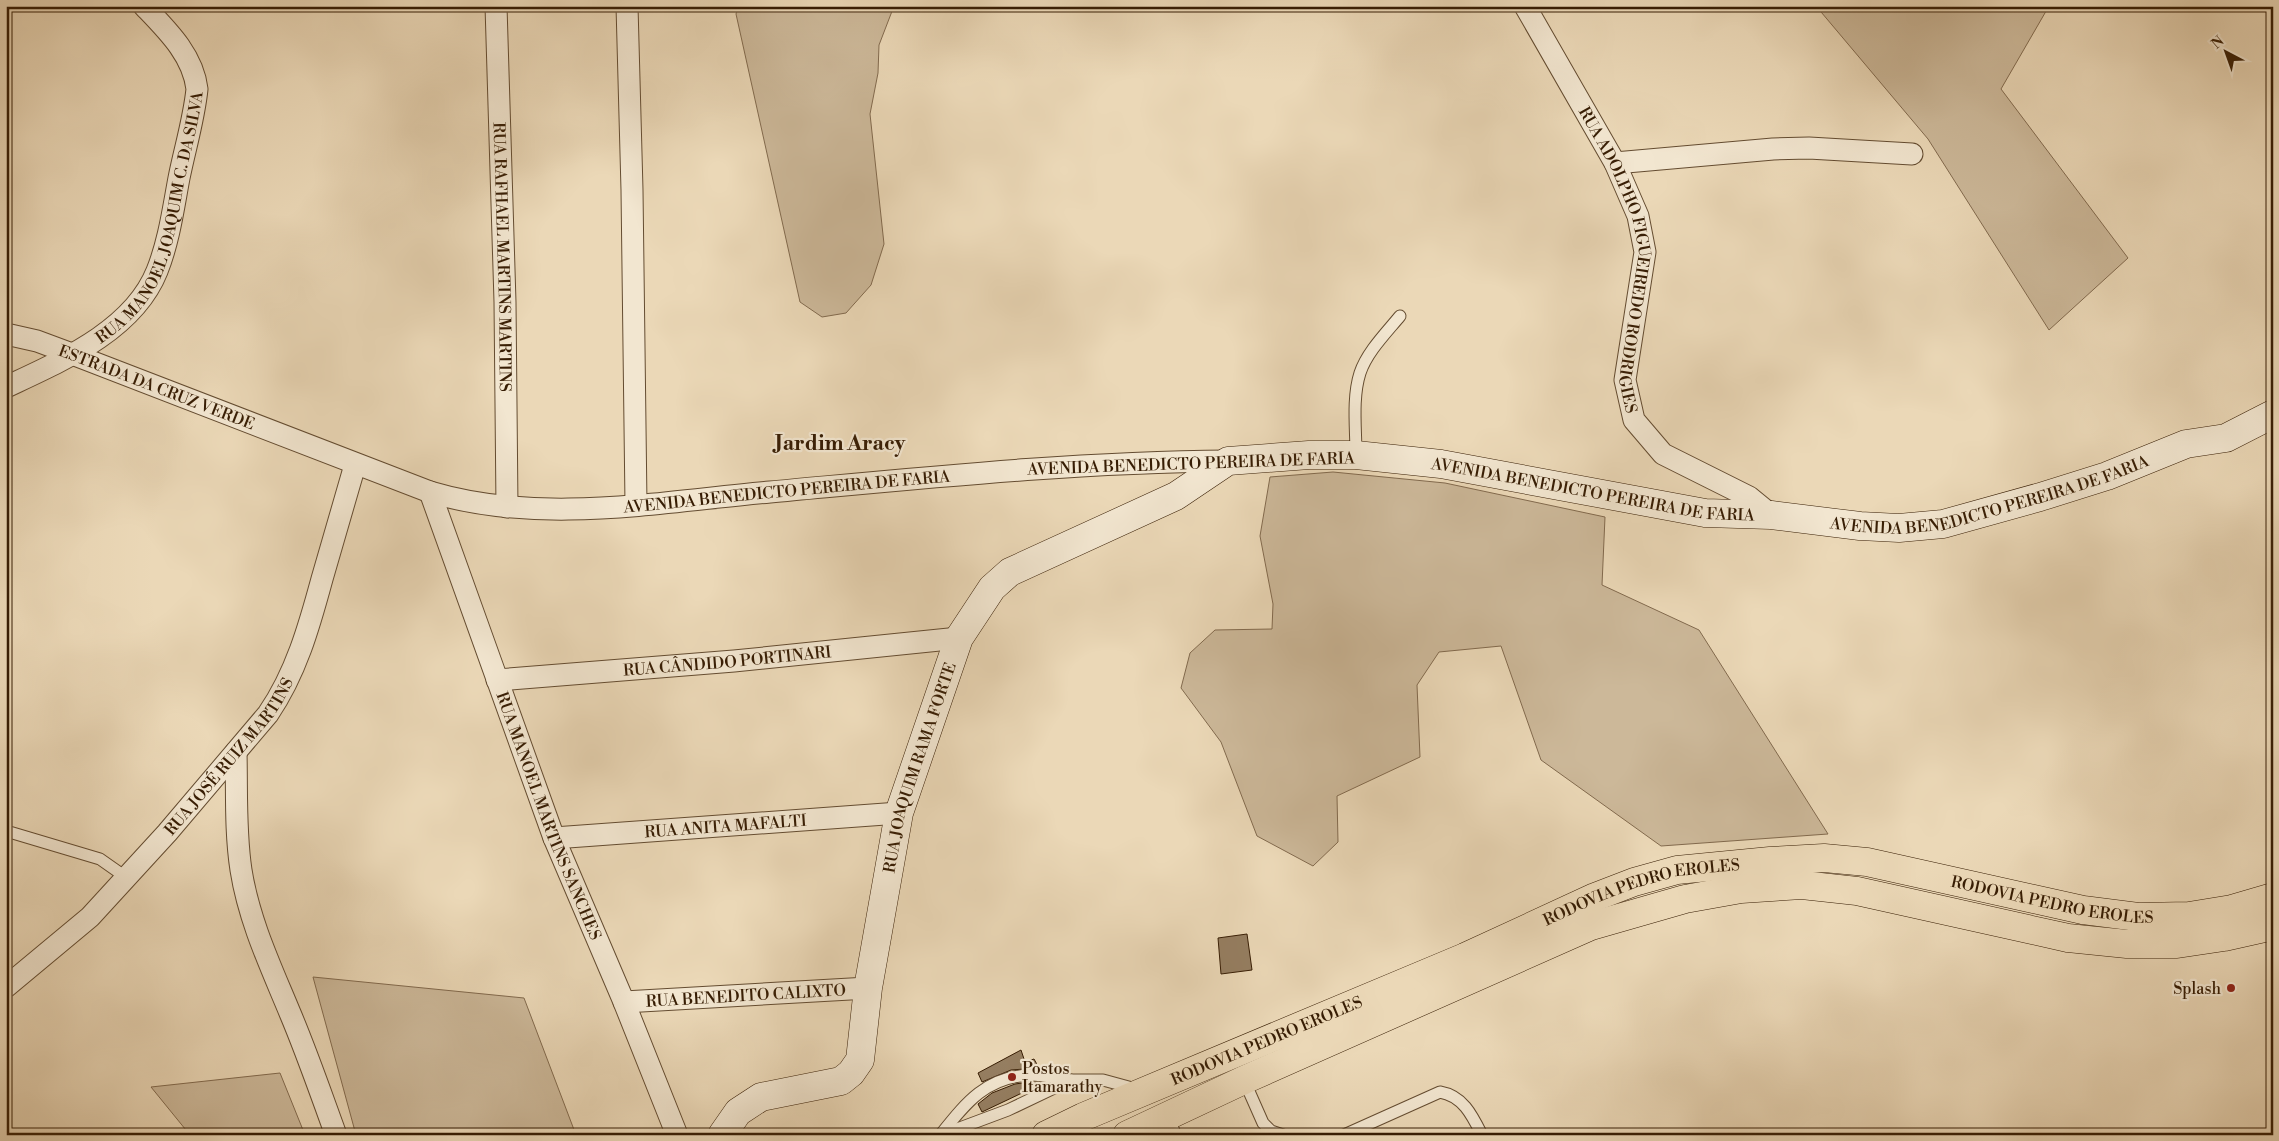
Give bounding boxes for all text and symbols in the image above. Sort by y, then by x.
north arrow [2202,28,2252,78]
text: N [2208,33,2228,53]
street label: RUA MANOEL JOAQUIM C. DA SILVA [92,89,208,348]
street label: RUA ADOLPHO FIGUEIREDO RODRIGIES [1574,103,1655,415]
street label: RUA RAFHAEL MARTINS MARTINS [489,122,515,392]
street label: ESTRADA DA CRUZ VERDE [55,341,258,435]
district label: Jardim Aracy [772,431,906,457]
street label: AVENIDA BENEDICTO PEREIRA DE FARIA [1026,448,1356,480]
street label: AVENIDA BENEDICTO PEREIRA DE FARIA [1828,451,2153,539]
street label: AVENIDA BENEDICTO PEREIRA DE FARIA [1429,454,1756,526]
street label: AVENIDA BENEDICTO PEREIRA DE FARIA [622,467,952,518]
street label: RUA CÂNDIDO PORTINARI [622,642,832,681]
street label: RUA JOAQUIM RAMA FORTE [880,660,961,875]
street label: RUA JOSÉ RUIZ MARTINS [160,675,298,840]
street label: RUA MANOEL MARTINS SANCHES [491,689,605,943]
street label: RUA ANITA MAFALTI [644,811,808,842]
street label: RODOVIA PEDRO EROLES [1540,855,1741,931]
street label: RODOVIA PEDRO EROLES [1949,872,2154,928]
place label: Splash [2173,979,2221,999]
street label: RUA BENEDITO CALIXTO [645,980,846,1012]
marker: Splash [2225,982,2237,994]
street label: RODOVIA PEDRO EROLES [1168,992,1366,1090]
place label: Postos Itamarathy [1022,1059,1102,1097]
marker: Postos Itamarathy [1006,1071,1018,1083]

